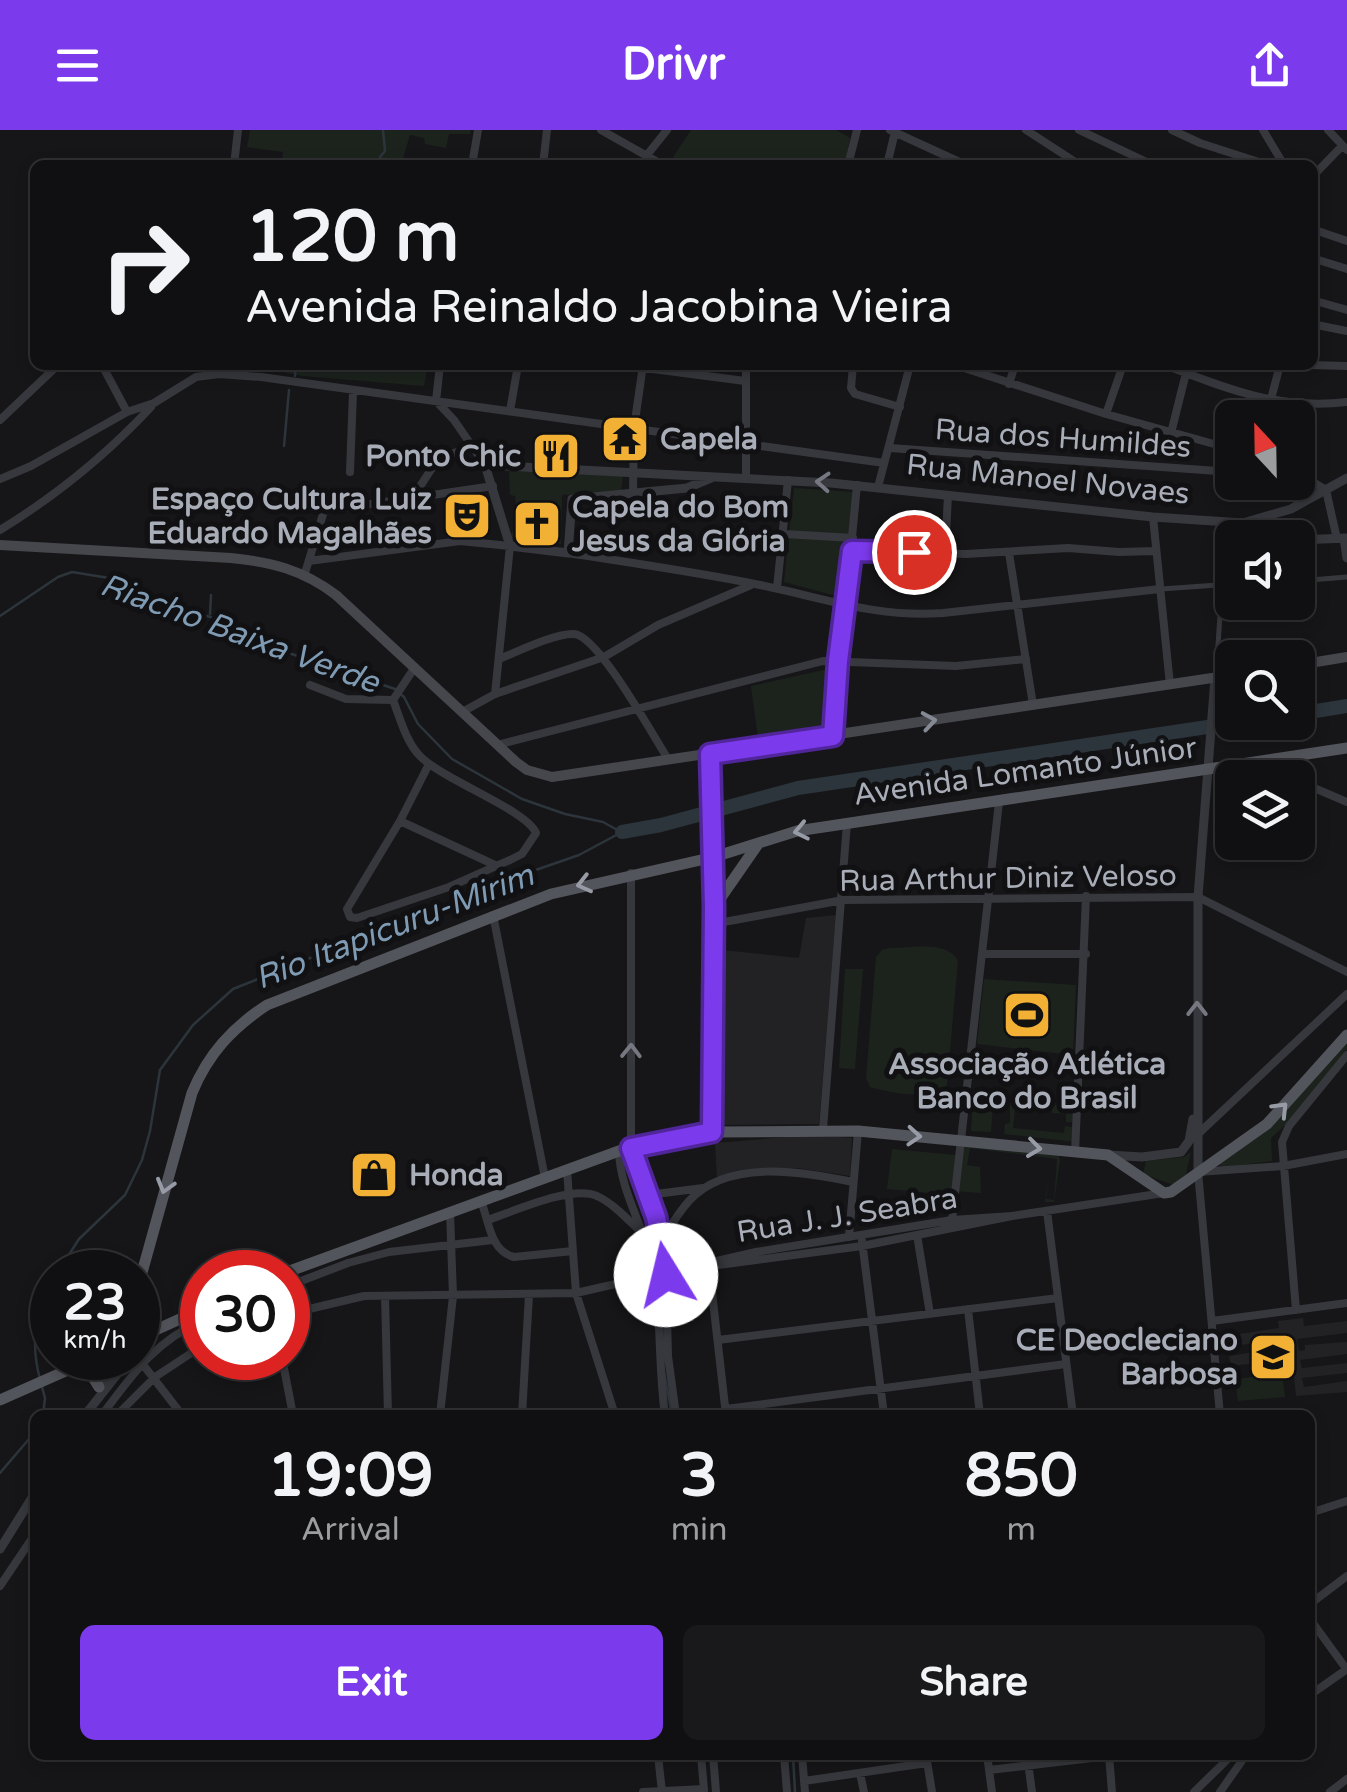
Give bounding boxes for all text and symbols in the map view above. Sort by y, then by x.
icon: menu [50,38,105,93]
text: Drivr [622,38,725,92]
icon: share [1242,38,1297,93]
text: 120 m [245,196,459,280]
icon: right [80,200,210,330]
text: Avenida Reinaldo Jacobina Vieira [245,281,953,335]
north arrow [1215,400,1315,500]
map controls [1215,400,1315,860]
street label: Rua dos Humildes [933,411,1192,466]
temple icon: Capela [599,413,651,465]
place label: Capela [660,421,758,458]
restaurant icon: Ponto Chic [530,430,582,482]
place label: Ponto Chic [365,438,521,475]
street label: Rua Manoel Novaes [905,446,1191,513]
one-way arrow [814,472,830,493]
place label: Espaço Cultura Luiz Eduardo Magalhães [148,481,432,552]
place label: Capela do Bom Jesus da Glória [571,489,789,560]
theatre icon: Espaço Cultura Luiz Eduardo Magalhães [441,490,493,542]
church icon: Capela do Bom Jesus da Glória [511,498,563,550]
pin [872,510,957,595]
button: sound [1215,520,1315,620]
icon: arrive [887,525,942,580]
water label: Riacho Baixa Verde [95,566,386,703]
button: search [1215,640,1315,740]
one-way arrow [921,711,938,732]
street label: Avenida Lomanto Júnior [851,729,1200,814]
button: layers [1215,760,1315,860]
one-way arrow [793,819,810,840]
water label: Rio Itapicuru-Mirim [250,856,540,998]
street label: Rua Arthur Diniz Veloso [839,857,1177,900]
one-way arrow [576,873,593,894]
sports icon: Associação Atlética Banco do Brasil [1001,989,1053,1041]
one-way arrow [1186,1001,1208,1016]
one-way arrow [620,1042,642,1058]
place label: Associação Atlética Banco do Brasil [888,1046,1166,1117]
one-way arrow [1270,1103,1288,1121]
one-way arrow [907,1124,923,1146]
one-way arrow [1026,1137,1042,1158]
shop icon: Honda [348,1149,400,1201]
place label: Honda [409,1157,504,1194]
one-way arrow [156,1177,177,1194]
street label: Rua J. J. Seabra [734,1180,960,1251]
position arrow [614,1223,718,1327]
speed limit sign: 30 [180,1250,310,1380]
text: 23 [64,1273,126,1333]
place label: CE Deocleciano Barbosa [1016,1322,1238,1393]
text: km/h [64,1325,126,1355]
school or university icon: CE Deocleciano Barbosa [1247,1331,1299,1383]
text: 19:09 [267,1440,434,1512]
text: 3 [680,1440,718,1512]
text: 850 [965,1440,1078,1512]
text: Arrival [301,1511,400,1549]
text: min [671,1511,728,1549]
text: m [1007,1511,1036,1549]
button: Exit [80,1625,663,1740]
button: Share [683,1625,1265,1740]

